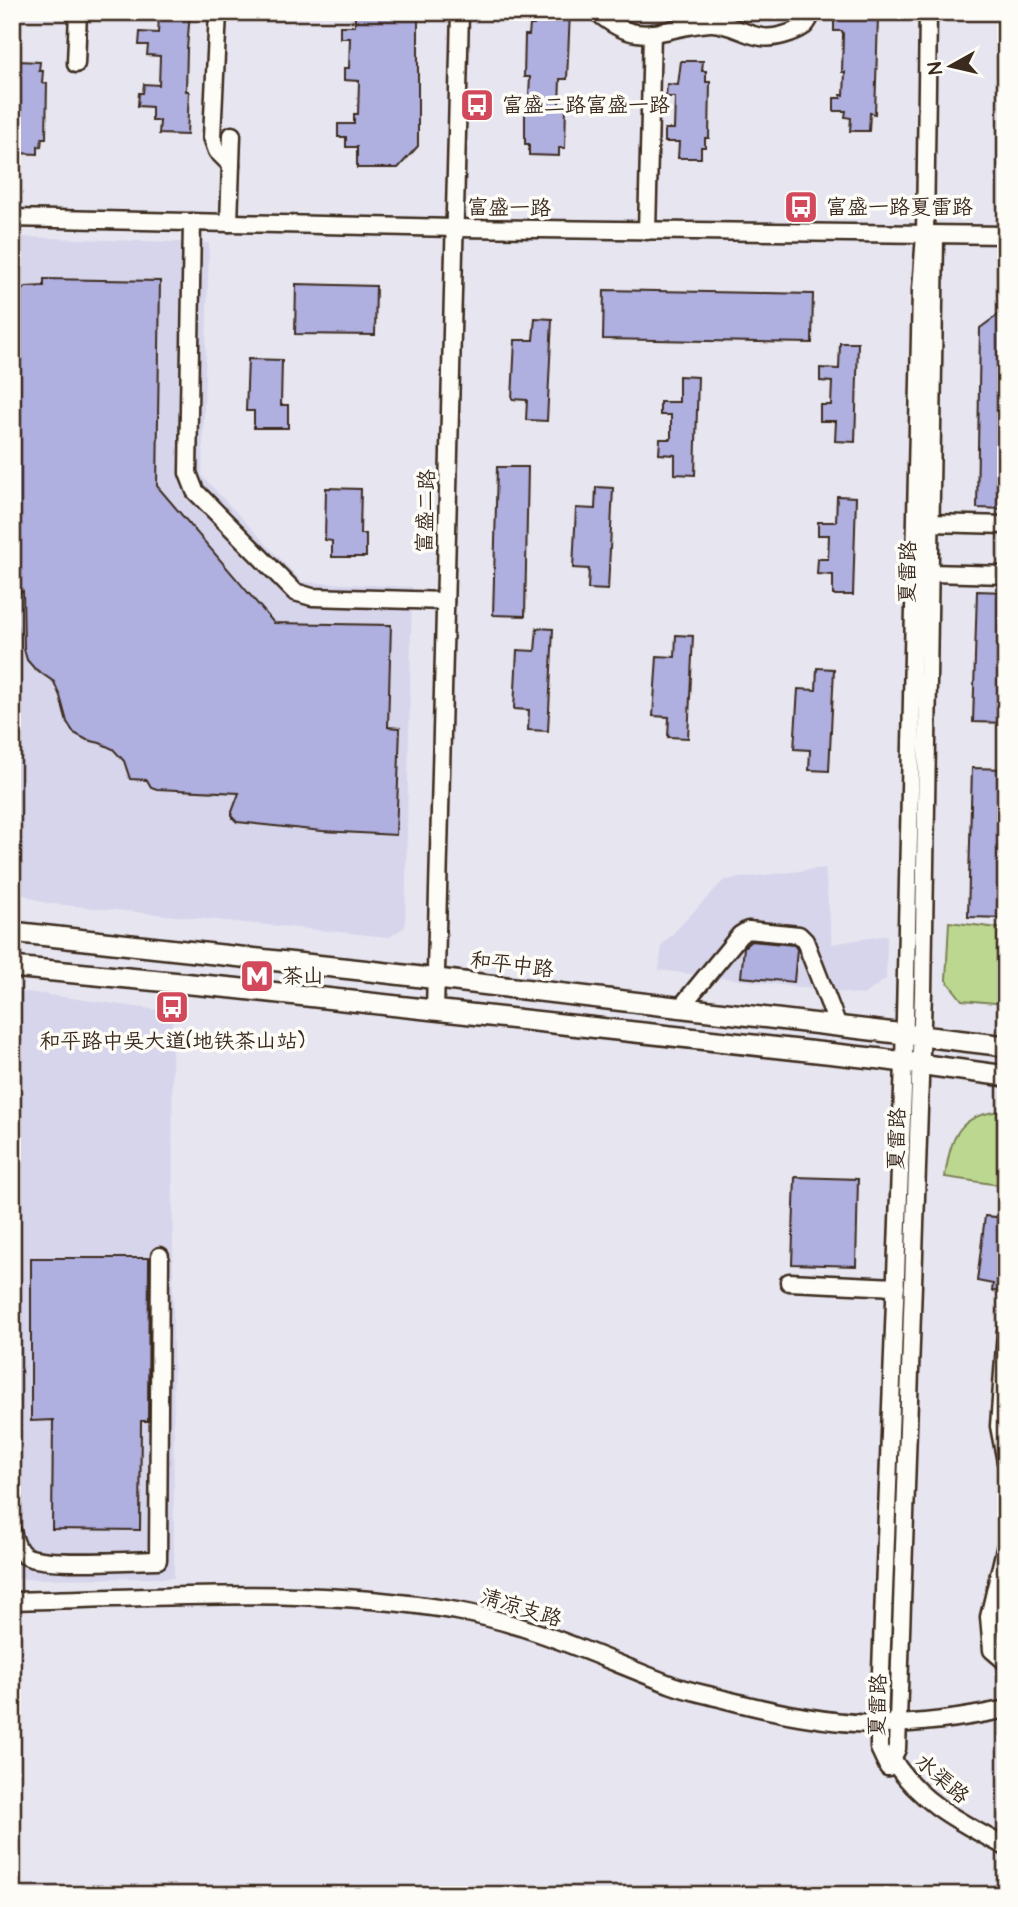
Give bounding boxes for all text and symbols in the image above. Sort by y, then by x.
north arrow [916,32,986,102]
text: N [921,60,950,76]
bus stop icon: 富盛二路富盛一路 [458,86,496,124]
place label: 富盛二路富盛一路 [502,91,670,120]
bus stop icon: 富盛一路夏雷路 [782,188,820,226]
street label: 富盛一路 [467,193,551,223]
place label: 富盛一路夏雷路 [826,193,973,222]
street label: 富盛二路 [410,469,442,553]
street label: 夏雷路 [893,540,923,604]
street label: 和平中路 [469,945,555,985]
metro station icon: 茶山 [238,957,276,995]
place label: 茶山 [282,962,324,991]
bus stop icon: 和平路中吴大道(地铁茶山站) [153,988,191,1026]
place label: 和平路中吴大道(地铁茶山站) [39,1027,305,1056]
street label: 夏雷路 [881,1107,913,1171]
street label: 清凉支路 [477,1582,565,1634]
street label: 夏雷路 [862,1673,894,1737]
street label: 水渠路 [909,1747,975,1811]

